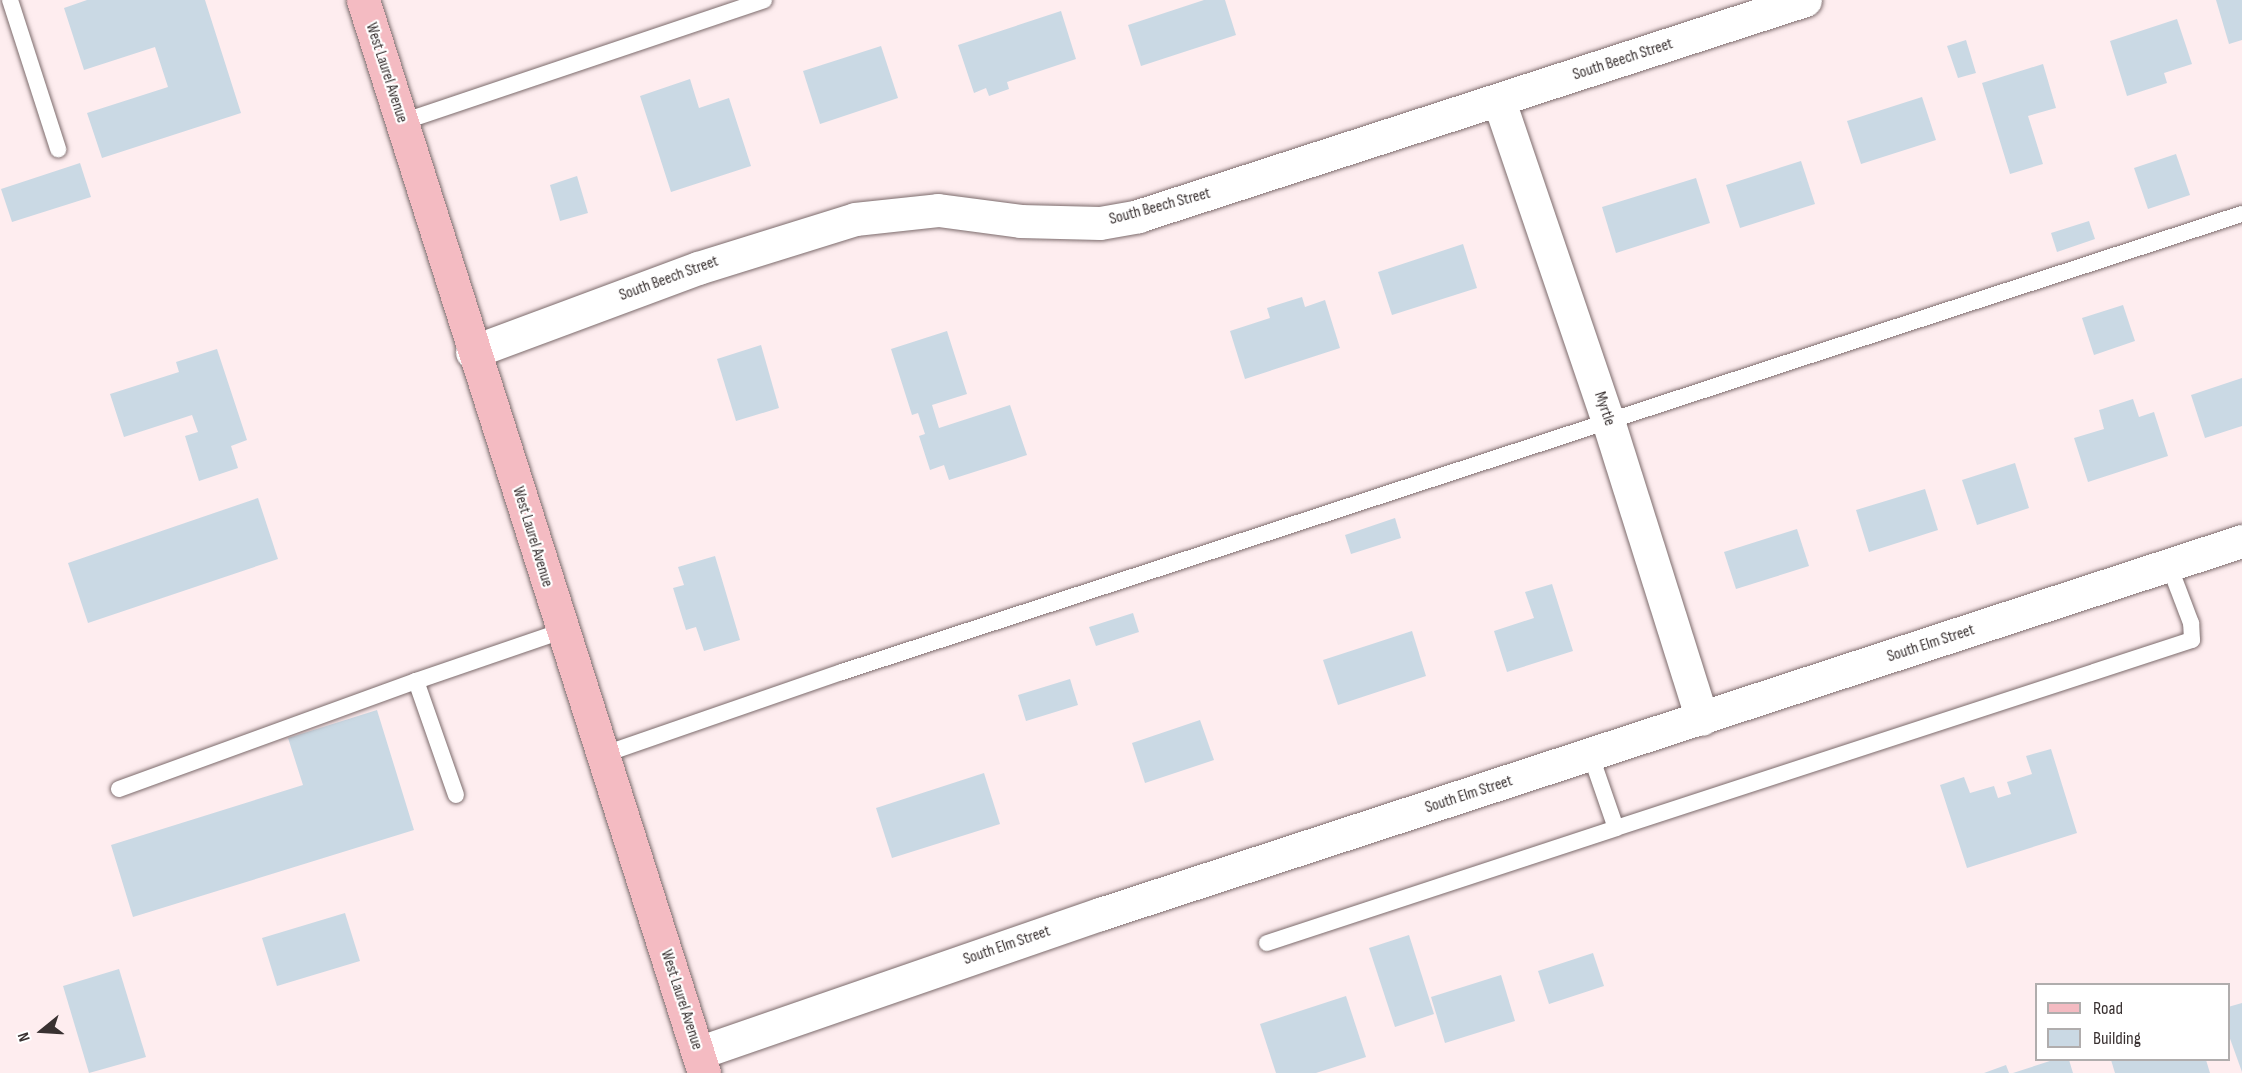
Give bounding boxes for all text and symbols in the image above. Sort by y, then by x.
street label: West Laurel Avenue [361,21,411,125]
street label: South Beech Street [1571,35,1675,85]
street label: South Beech Street [1107,184,1213,230]
street label: South Beech Street [617,252,721,306]
street label: Myrtle [1589,389,1619,429]
street label: West Laurel Avenue [508,485,556,589]
street label: South Elm Street [1885,621,1977,667]
street label: South Elm Street [1423,772,1515,818]
street label: South Elm Street [961,922,1053,970]
street label: West Laurel Avenue [656,948,706,1052]
legend [2035,983,2230,1061]
text: Road [2093,998,2123,1019]
north arrow [12,1001,72,1061]
text: Building [2093,1028,2141,1049]
text: N [14,1030,35,1044]

